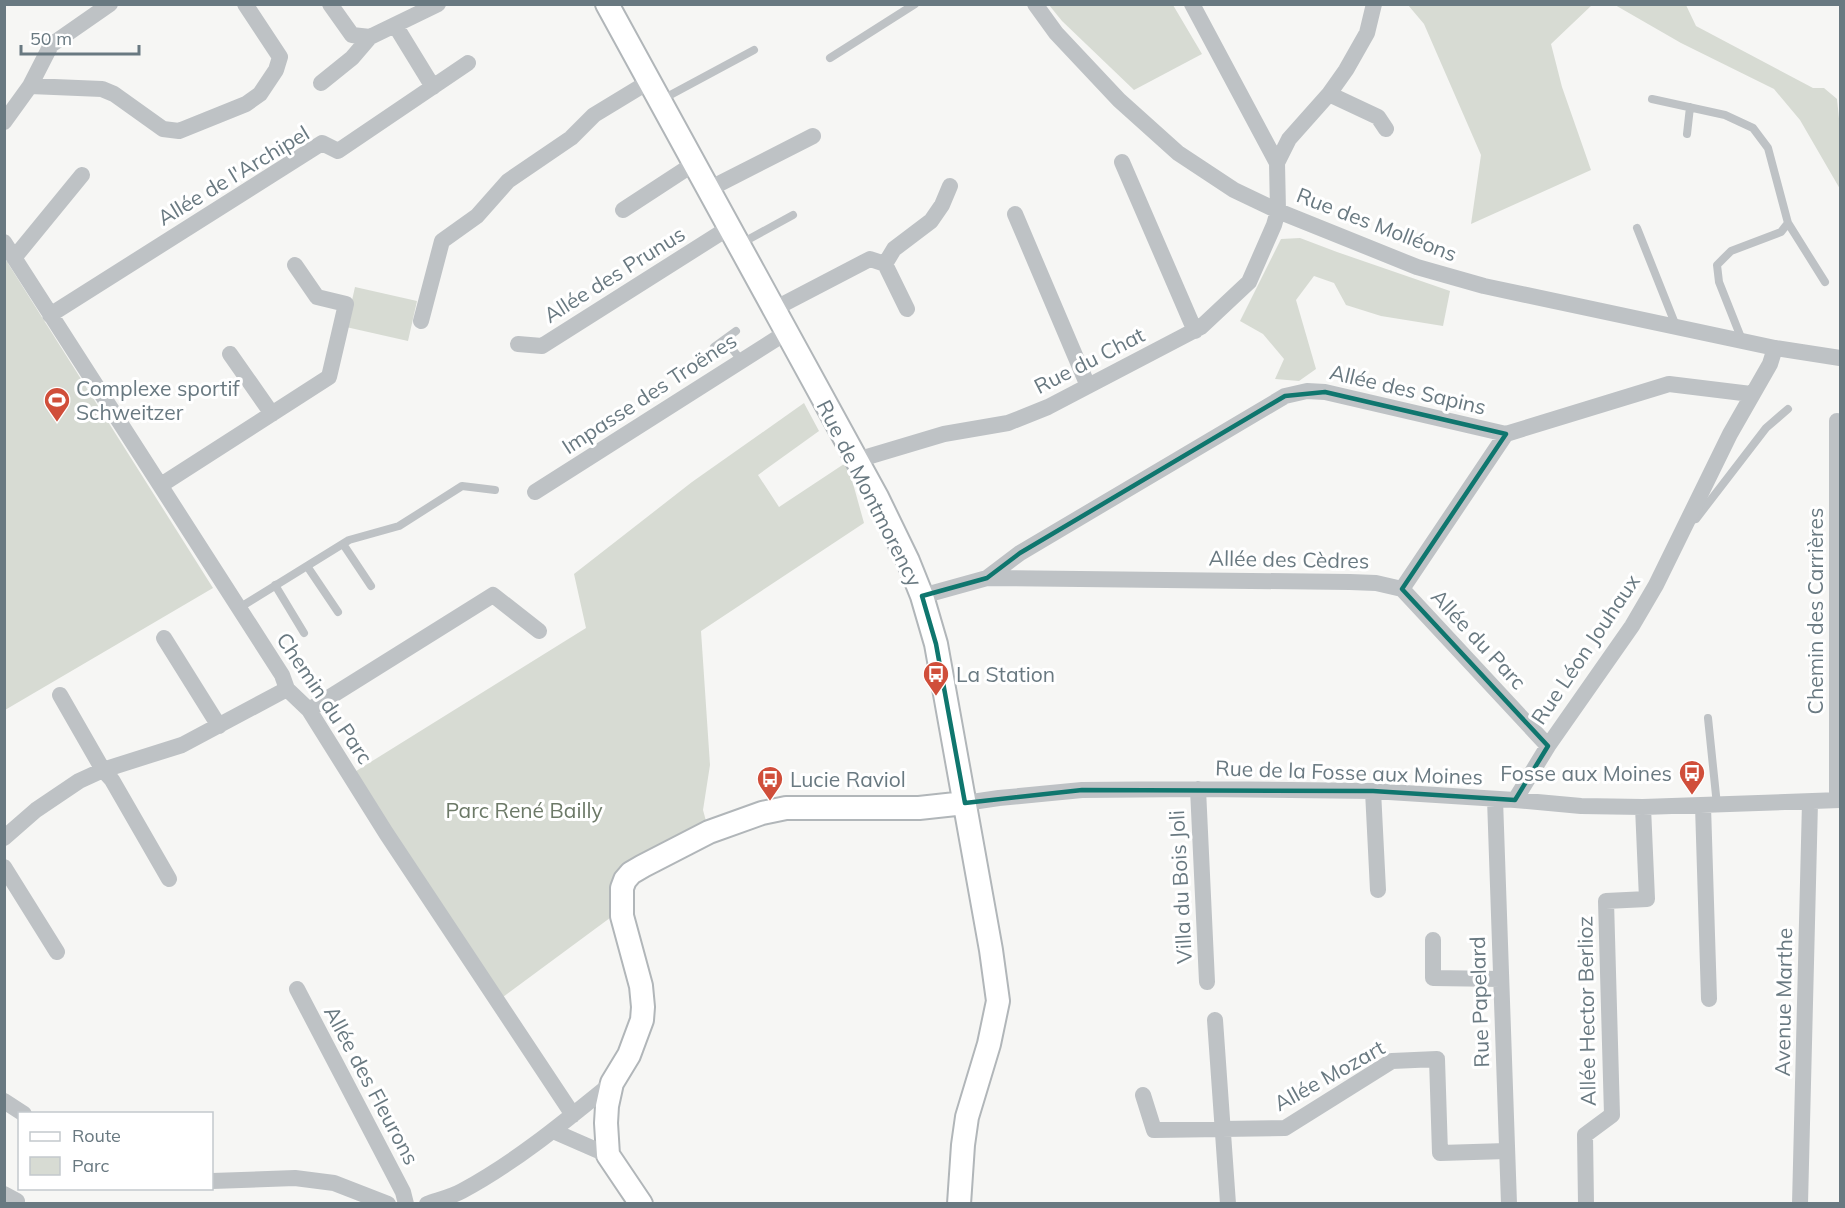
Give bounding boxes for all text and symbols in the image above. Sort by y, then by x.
scale bar [21,18,140,56]
text: 50 m [30,27,72,50]
street label: Allée de l'Archipel [152,119,314,231]
street label: Rue des Molléons [1293,181,1461,267]
street label: Allée des Prunus [539,220,689,328]
street label: Rue du Chat [1029,321,1149,399]
street label: Impasse des Troënes [557,327,741,459]
street label: Allée des Sapins [1327,358,1489,420]
place label: Complexe sportif Schweitzer [76,375,240,425]
sports icon: Complexe sportif Schweitzer [42,385,72,423]
street label: Rue de Montmorency [812,395,928,591]
street label: Chemin des Carrières [1802,508,1828,714]
street label: Allée des Cèdres [1208,545,1370,573]
street label: Rue Léon Jouhaux [1525,569,1645,729]
street label: Allée du Parc [1426,583,1532,695]
street label: Chemin du Parc [271,627,379,769]
bus stop icon: La Station [921,659,951,697]
place label: La Station [956,661,1055,687]
street label: Rue de la Fosse aux Moines [1215,754,1483,790]
bus stop icon: Fosse aux Moines [1677,758,1707,796]
place label: Fosse aux Moines [1500,760,1672,786]
bus stop icon: Lucie Raviol [755,764,785,802]
place label: Lucie Raviol [790,766,906,792]
park label: Parc René Bailly [445,797,603,823]
street label: Villa du Bois Joli [1163,809,1197,965]
street label: Allée Hector Berlioz [1571,916,1601,1106]
street label: Avenue Marthe [1769,928,1797,1076]
street label: Rue Papelard [1464,936,1494,1068]
street label: Allée des Fleurons [319,1001,425,1169]
street label: Allée Mozart [1269,1034,1389,1116]
legend [18,1112,213,1190]
text: Route [72,1124,121,1147]
text: Parc [72,1154,110,1177]

